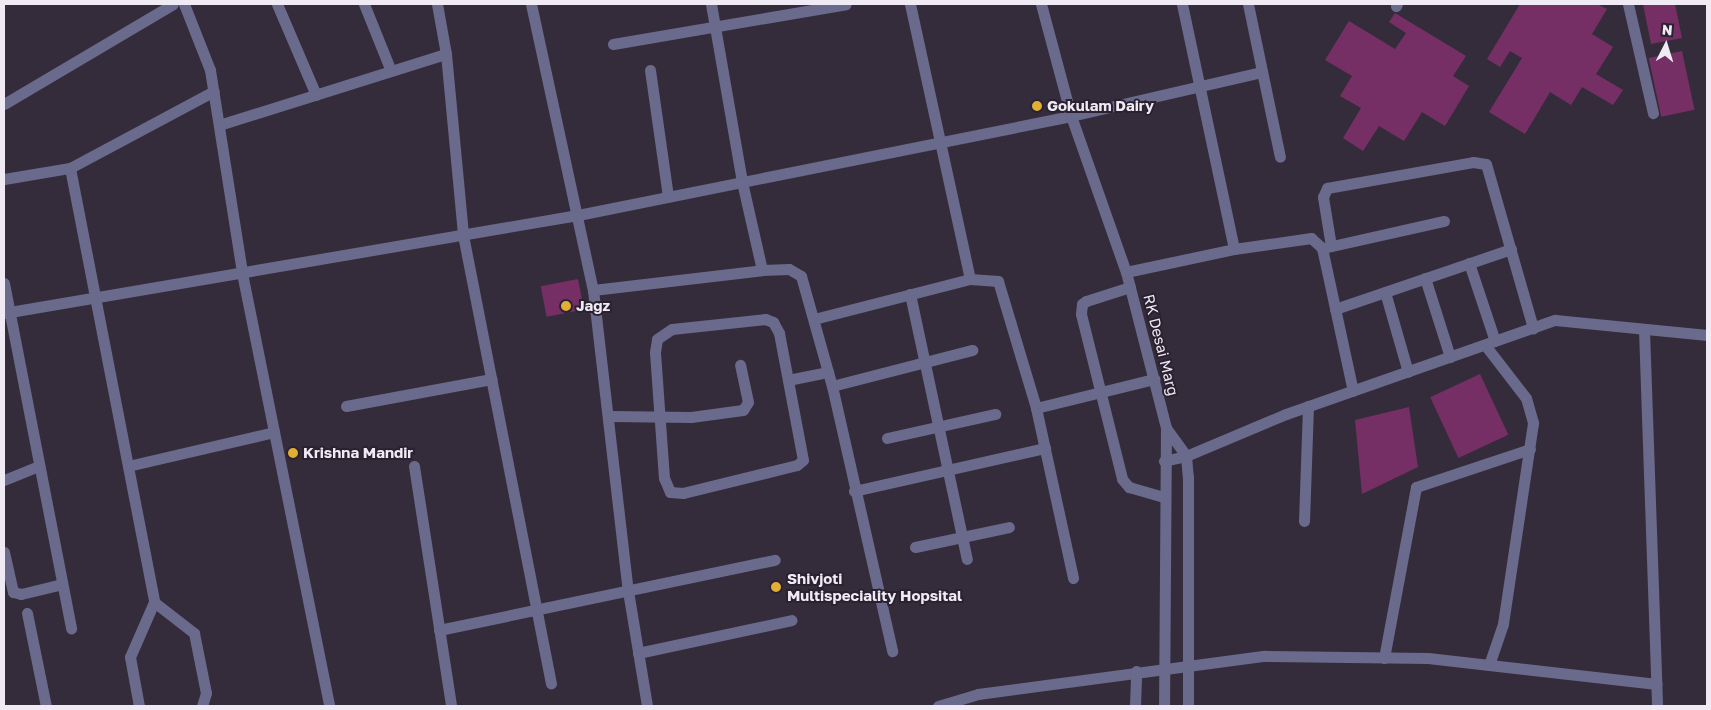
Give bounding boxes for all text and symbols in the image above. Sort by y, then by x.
north arrow [1641,20,1691,70]
text: N [1661,21,1673,38]
place label: Gokulam Dairy [1047,97,1154,115]
marker: Gokulam Dairy [1031,100,1043,112]
street label: RK Desai Marg [1140,292,1182,398]
place label: Jagz [576,297,610,315]
marker: Jagz [560,300,572,312]
place label: Krishna Mandir [303,444,413,462]
marker: Krishna Mandir [287,447,299,459]
place label: Shivjoti Multispeciality Hopsital [787,569,962,604]
marker: Shivjoti Multispeciality Hopsital [769,580,783,594]

